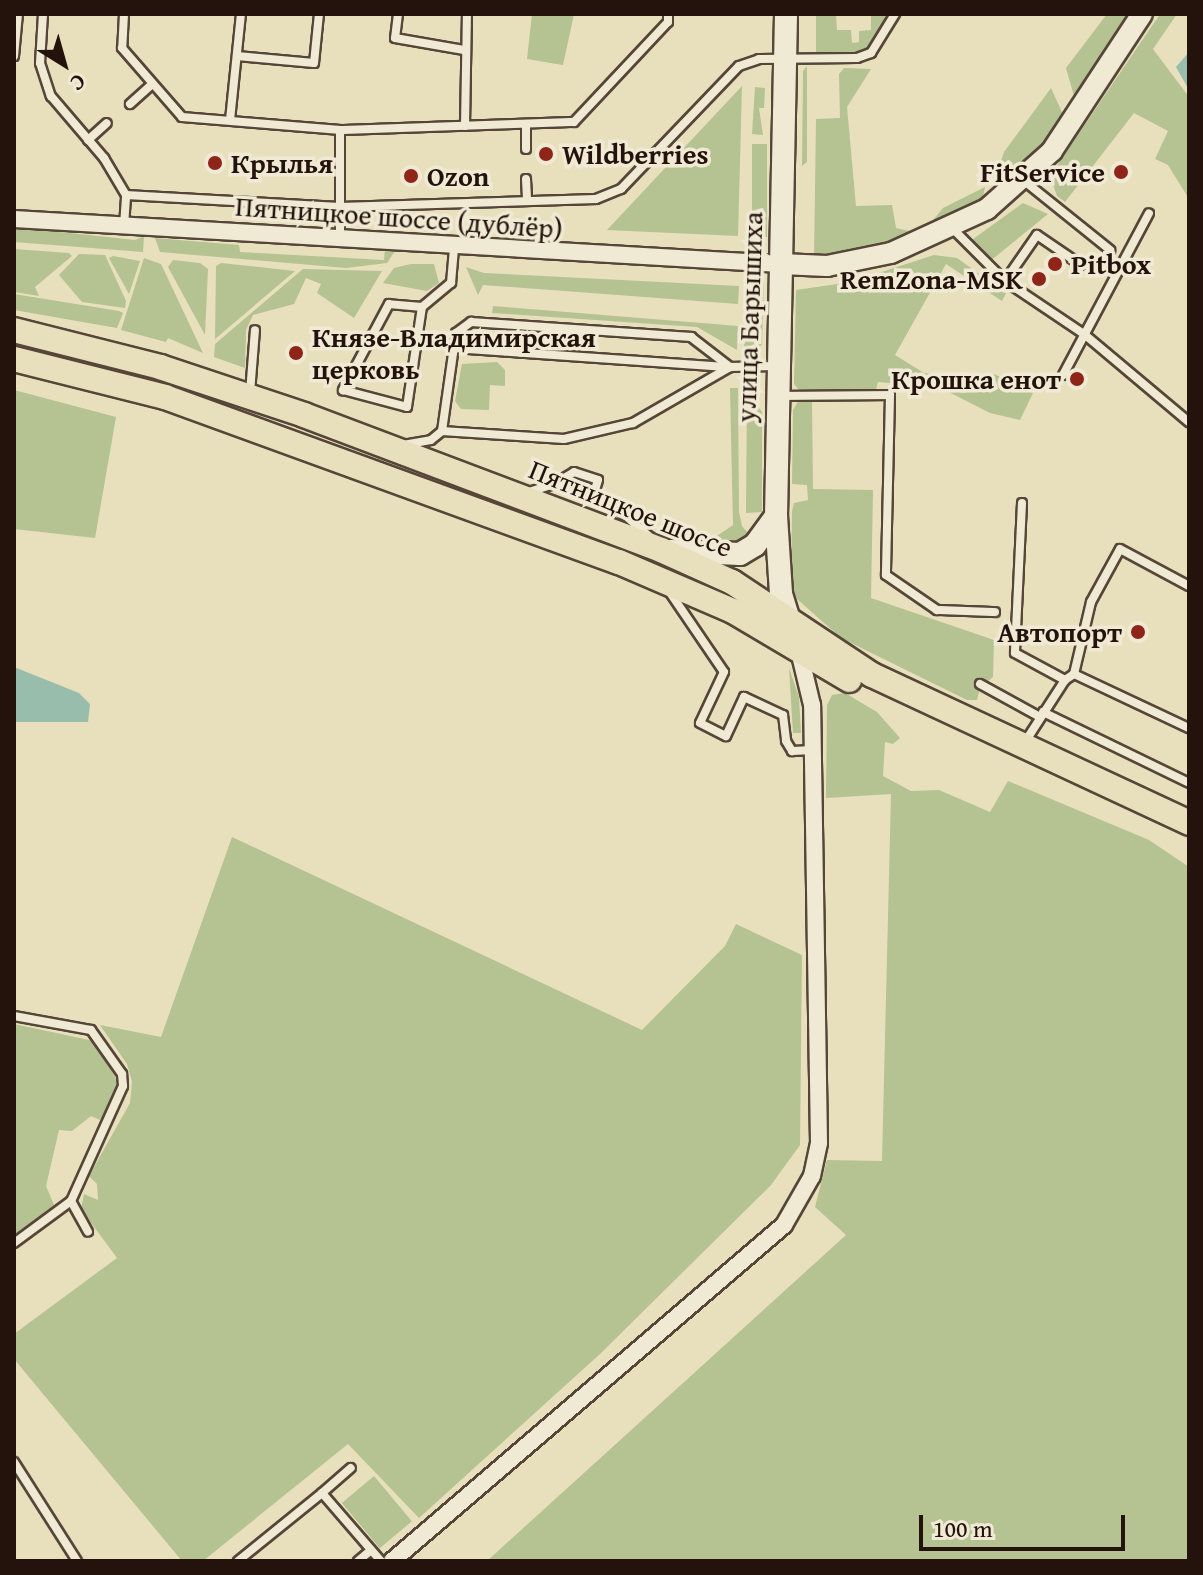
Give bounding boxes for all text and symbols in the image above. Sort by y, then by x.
north arrow [24,24,104,104]
text: С [64,67,93,100]
place label: Wildberries [562,137,708,171]
marker: Wildberries [537,145,555,163]
place label: Крылья [231,146,333,180]
marker: Крылья [206,154,224,172]
place label: FitService [980,155,1105,189]
place label: Ozon [427,159,489,193]
marker: FitService [1112,163,1130,181]
marker: Ozon [402,167,420,185]
street label: Пятницкое шоссе (дублёр) [234,189,564,245]
street label: улица Барышиха [729,211,769,423]
place label: Pitbox [1071,247,1151,281]
marker: Pitbox [1046,255,1064,273]
place label: RemZona-MSK [840,262,1023,296]
marker: RemZona-MSK [1030,270,1048,288]
place label: Князе-Владимирская церковь [312,320,596,386]
marker: Князе-Владимирская церковь [287,344,305,362]
place label: Крошка енот [891,362,1061,396]
marker: Крошка енот [1068,370,1086,388]
street label: Пятницкое шоссе [524,452,738,564]
place label: Автопорт [997,615,1122,649]
marker: Автопорт [1129,623,1147,641]
scale bar [923,1499,1129,1549]
text: 100 m [933,1511,993,1546]

